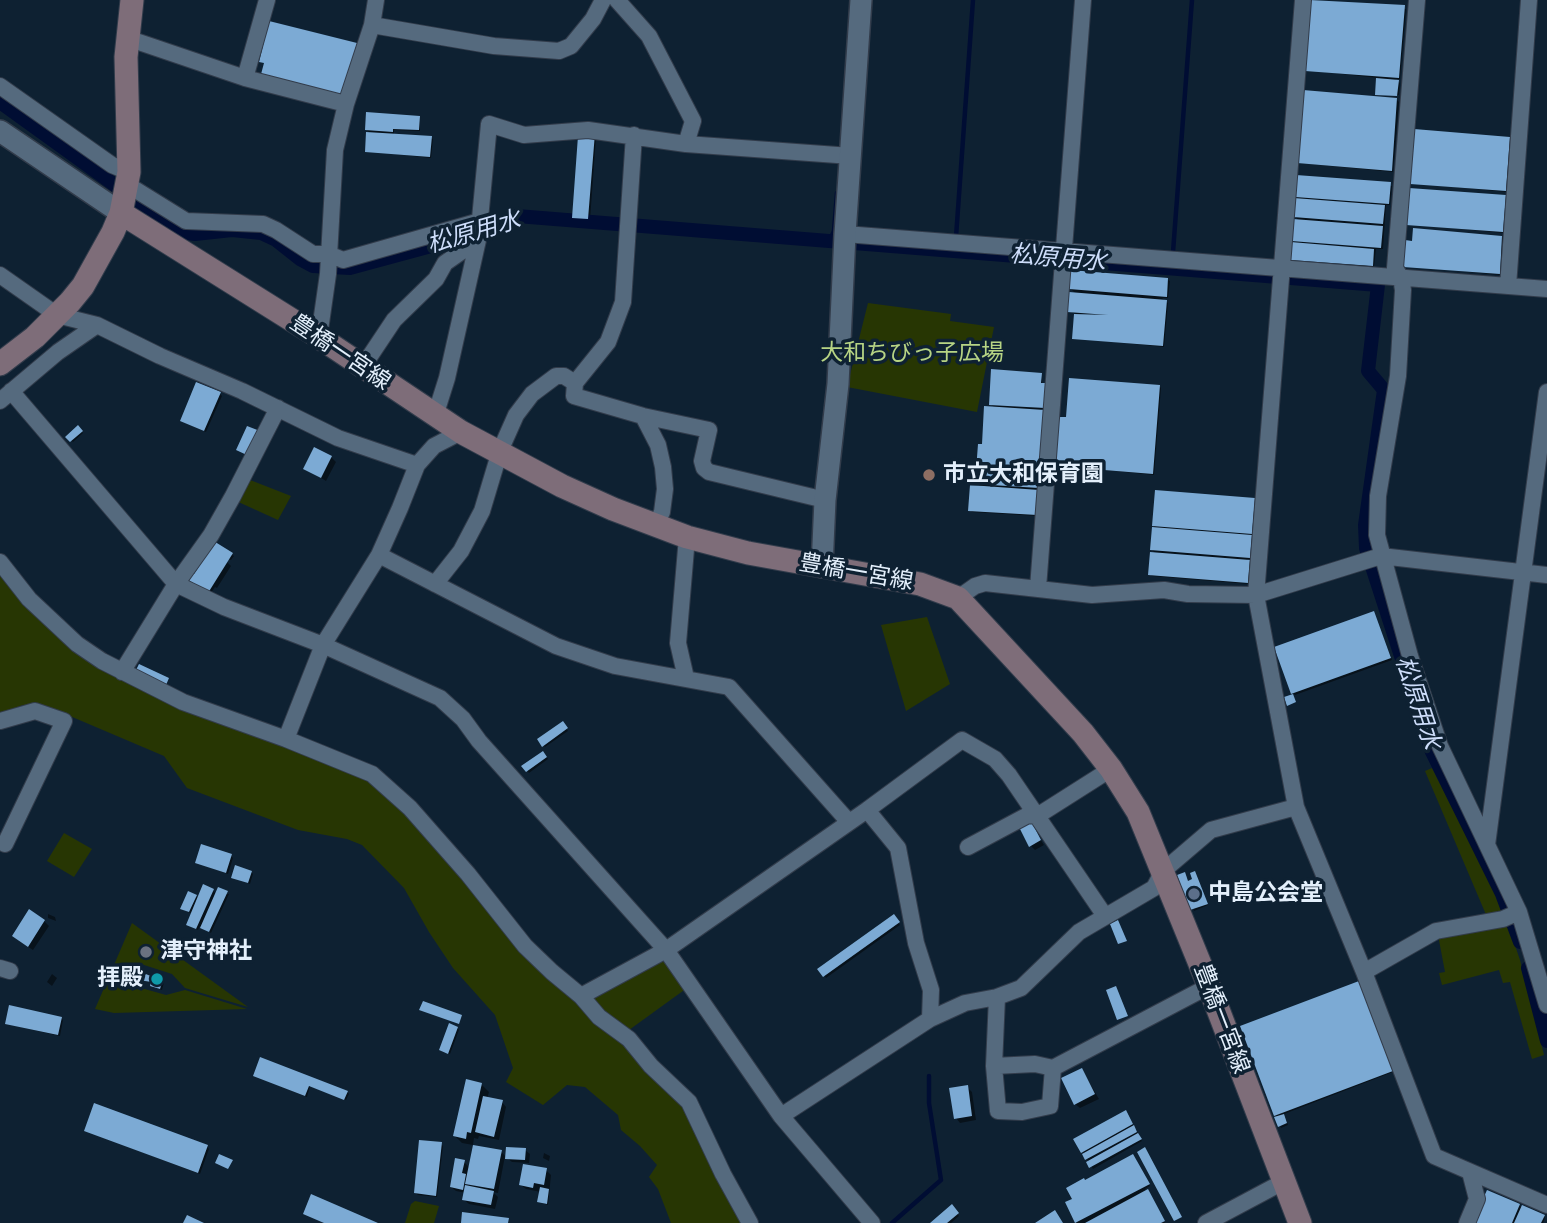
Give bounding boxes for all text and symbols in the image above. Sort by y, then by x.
water label: 松原用水 [424,206,524,260]
water label: 松原用水 [1009,240,1107,278]
street label: 豊橋一宮線 [285,309,395,397]
park label: 大和ちびっ子広場 [820,340,1004,368]
place label: 市立大和保育園 [943,461,1104,489]
marker: 市立大和保育園 [921,467,937,483]
street label: 豊橋一宮線 [797,549,915,597]
water label: 松原用水 [1388,653,1446,753]
place label: 中島公会堂 [1208,880,1323,908]
marker: 中島公会堂 [1186,886,1202,902]
place label: 津守神社 [160,938,252,966]
marker: 津守神社 [138,944,154,960]
street label: 豊橋一宮線 [1188,960,1254,1078]
place label: 拝殿 [97,965,143,993]
marker: 拝殿 [149,971,165,987]

